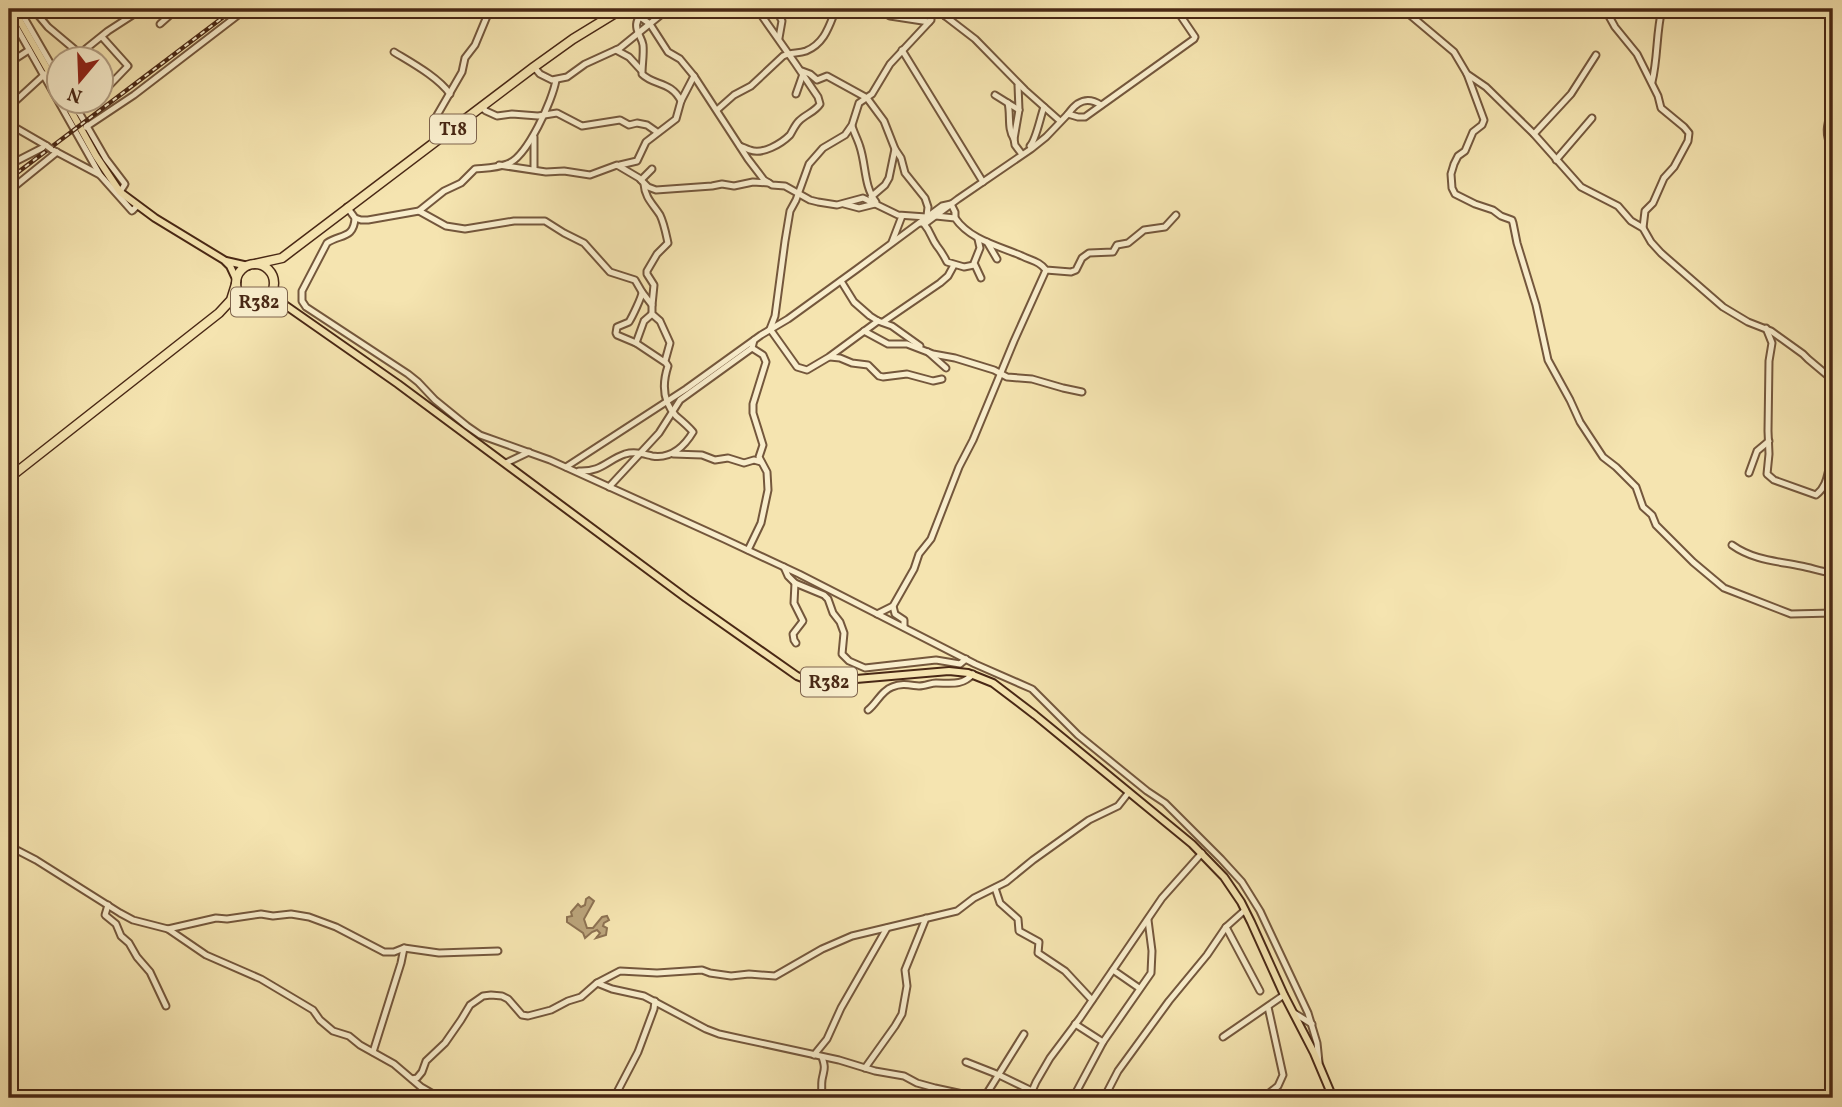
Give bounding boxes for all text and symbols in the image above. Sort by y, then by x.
north arrow [46,46,116,116]
text: N [64,80,86,109]
road number: T18 [430,114,476,144]
road number: R382 [231,288,287,316]
road number: R382 [801,668,857,696]

